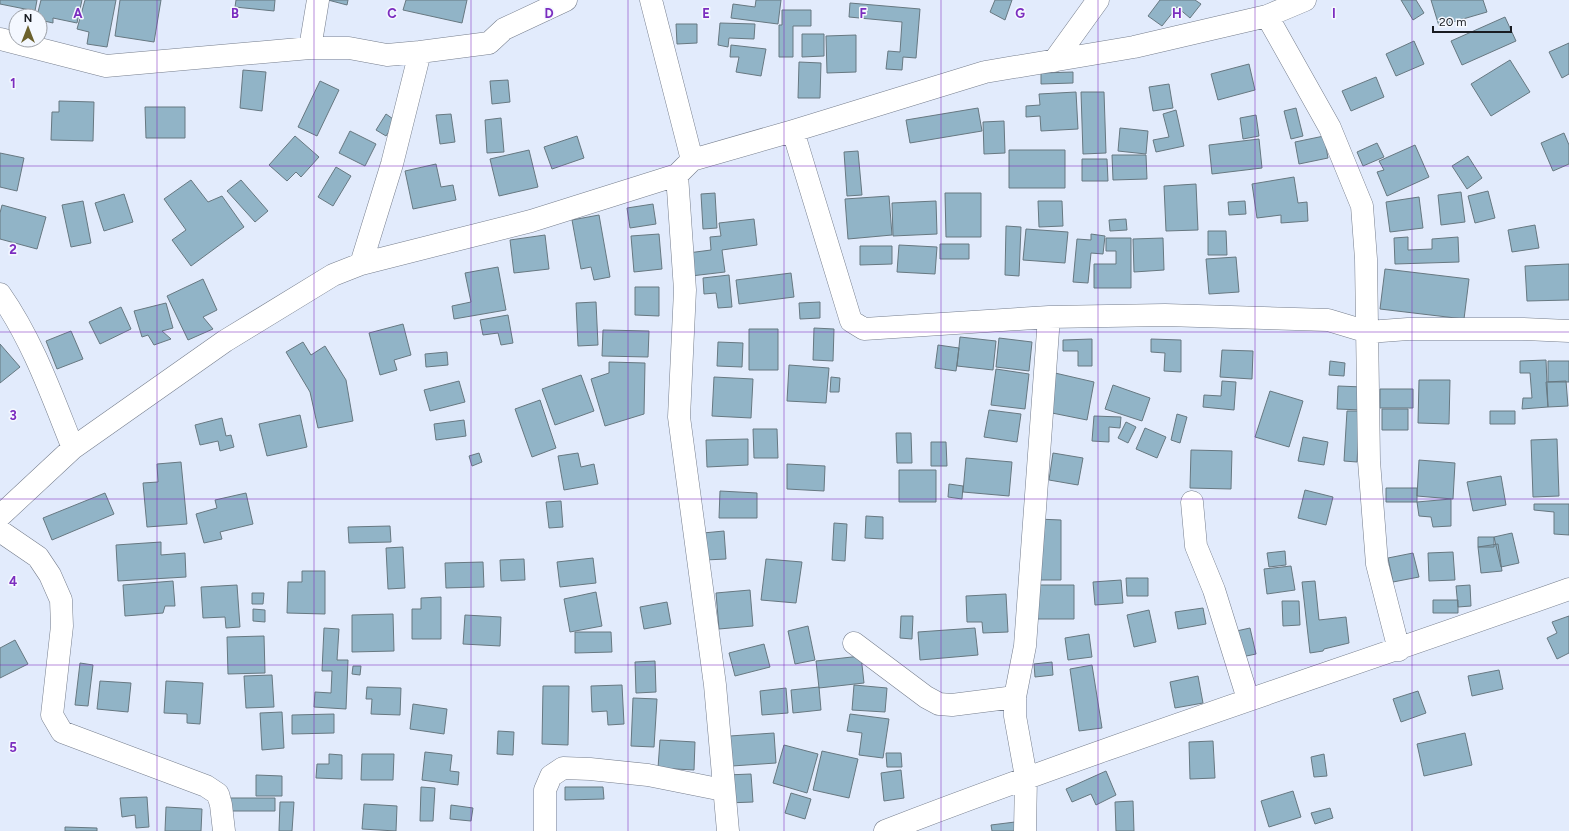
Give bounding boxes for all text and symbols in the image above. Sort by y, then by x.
text: A [73,6,83,21]
text: B [231,6,239,21]
text: C [387,6,397,21]
text: D [544,6,554,21]
text: E [702,6,710,21]
text: F [859,6,867,21]
text: G [1015,6,1025,21]
text: H [1172,6,1182,21]
text: I [1332,6,1336,21]
north arrow [8,8,48,48]
scale bar [1433,8,1511,34]
text: N [24,12,32,25]
text: 20 m [1439,15,1467,29]
text: 1 [10,76,16,91]
text: 2 [9,242,17,257]
text: 3 [9,408,17,423]
text: 4 [9,574,17,589]
text: 5 [9,740,17,755]

